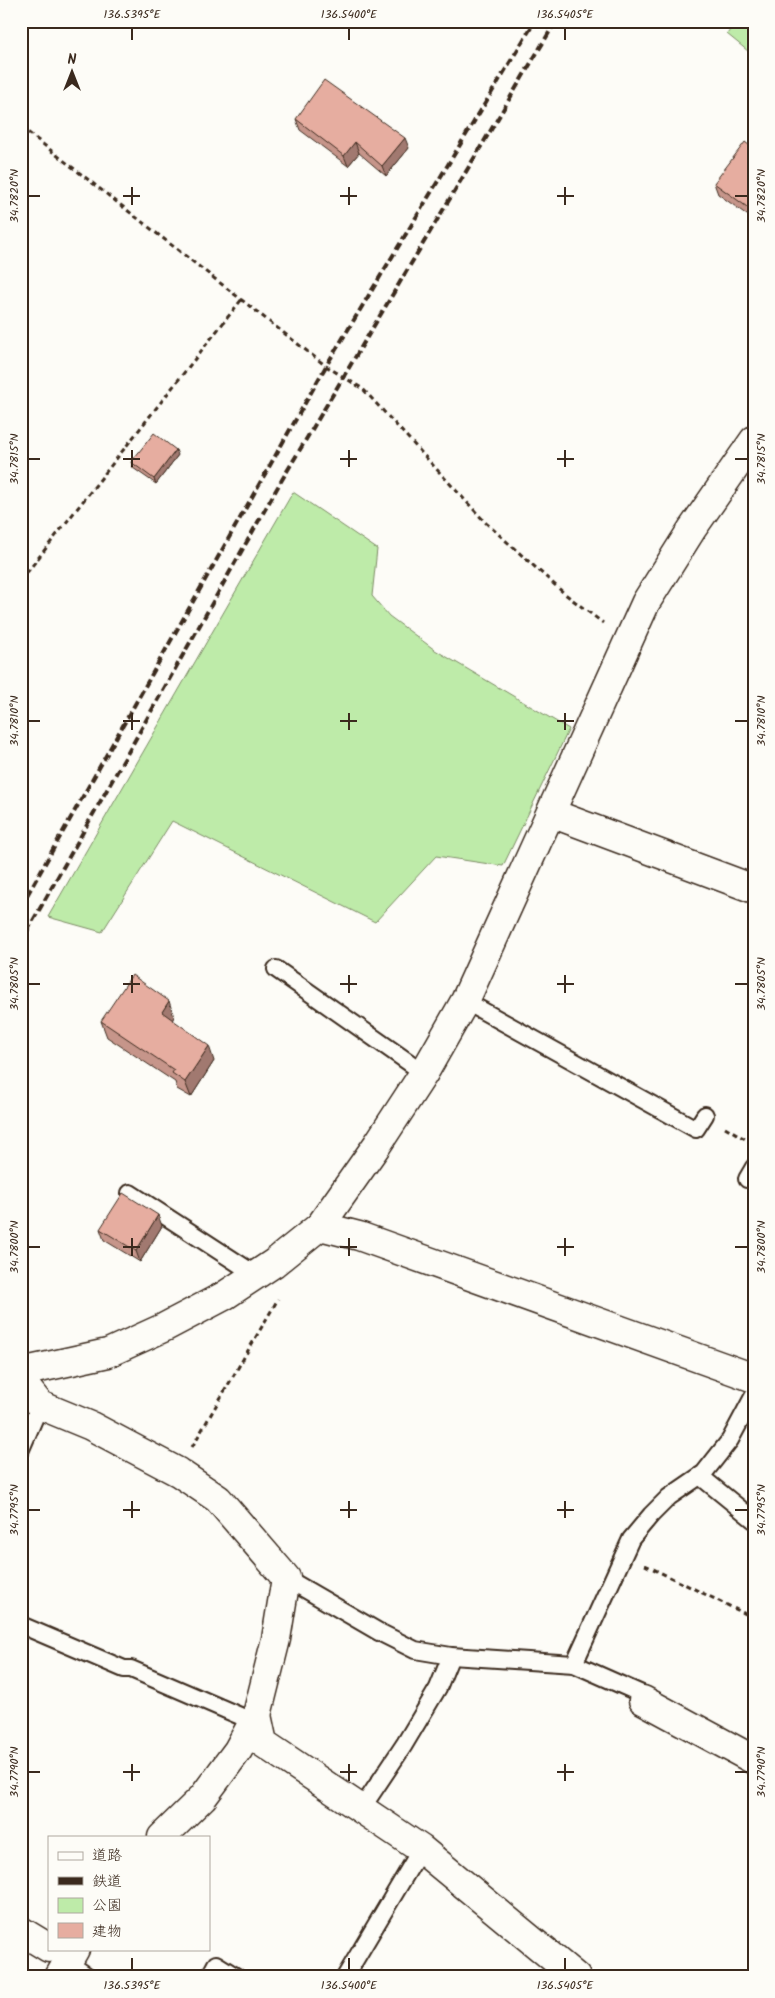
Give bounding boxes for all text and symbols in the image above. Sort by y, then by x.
text: 136.5395°E [104,5,161,24]
text: 136.5400°E [321,5,378,24]
text: 136.5405°E [537,5,594,24]
north arrow [48,48,98,98]
text: N [68,49,77,71]
text: 34.7820°N [5,169,24,223]
text: 34.7820°N [752,169,771,223]
text: 34.7815°N [5,433,24,485]
text: 34.7815°N [752,433,771,485]
text: 34.7810°N [5,695,24,747]
text: 34.7810°N [752,695,771,747]
text: 34.7805°N [5,957,24,1011]
text: 34.7805°N [752,957,771,1011]
text: 34.7800°N [5,1220,24,1274]
text: 34.7800°N [752,1220,771,1274]
text: 34.7795°N [5,1484,24,1536]
text: 34.7795°N [752,1484,771,1536]
text: 34.7790°N [5,1746,24,1798]
text: 34.7790°N [752,1746,771,1798]
legend [48,1836,210,1950]
text: 道路 [92,1844,122,1868]
text: 鉄道 [92,1870,122,1894]
text: 公園 [92,1894,122,1918]
text: 建物 [92,1920,122,1944]
text: 136.5395°E [104,1976,161,1995]
text: 136.5400°E [321,1976,378,1995]
text: 136.5405°E [537,1976,594,1995]

